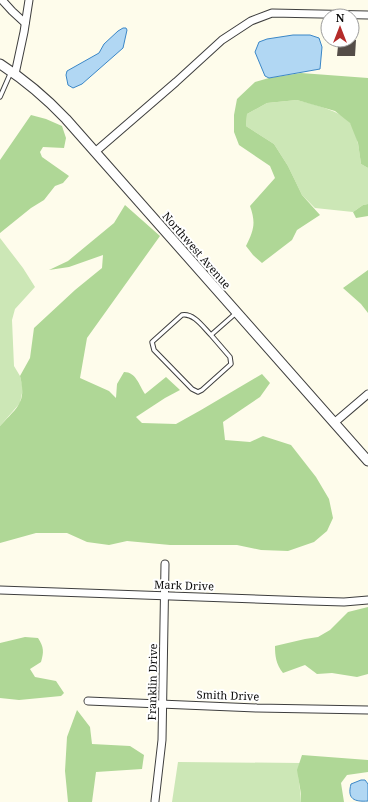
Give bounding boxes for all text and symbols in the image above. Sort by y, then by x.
north arrow [320,8,360,48]
text: N [336,10,345,25]
street label: Northwest Avenue [159,208,235,292]
street label: Mark Drive [154,576,214,594]
street label: Franklin Drive [144,643,160,721]
street label: Smith Drive [196,686,260,704]

